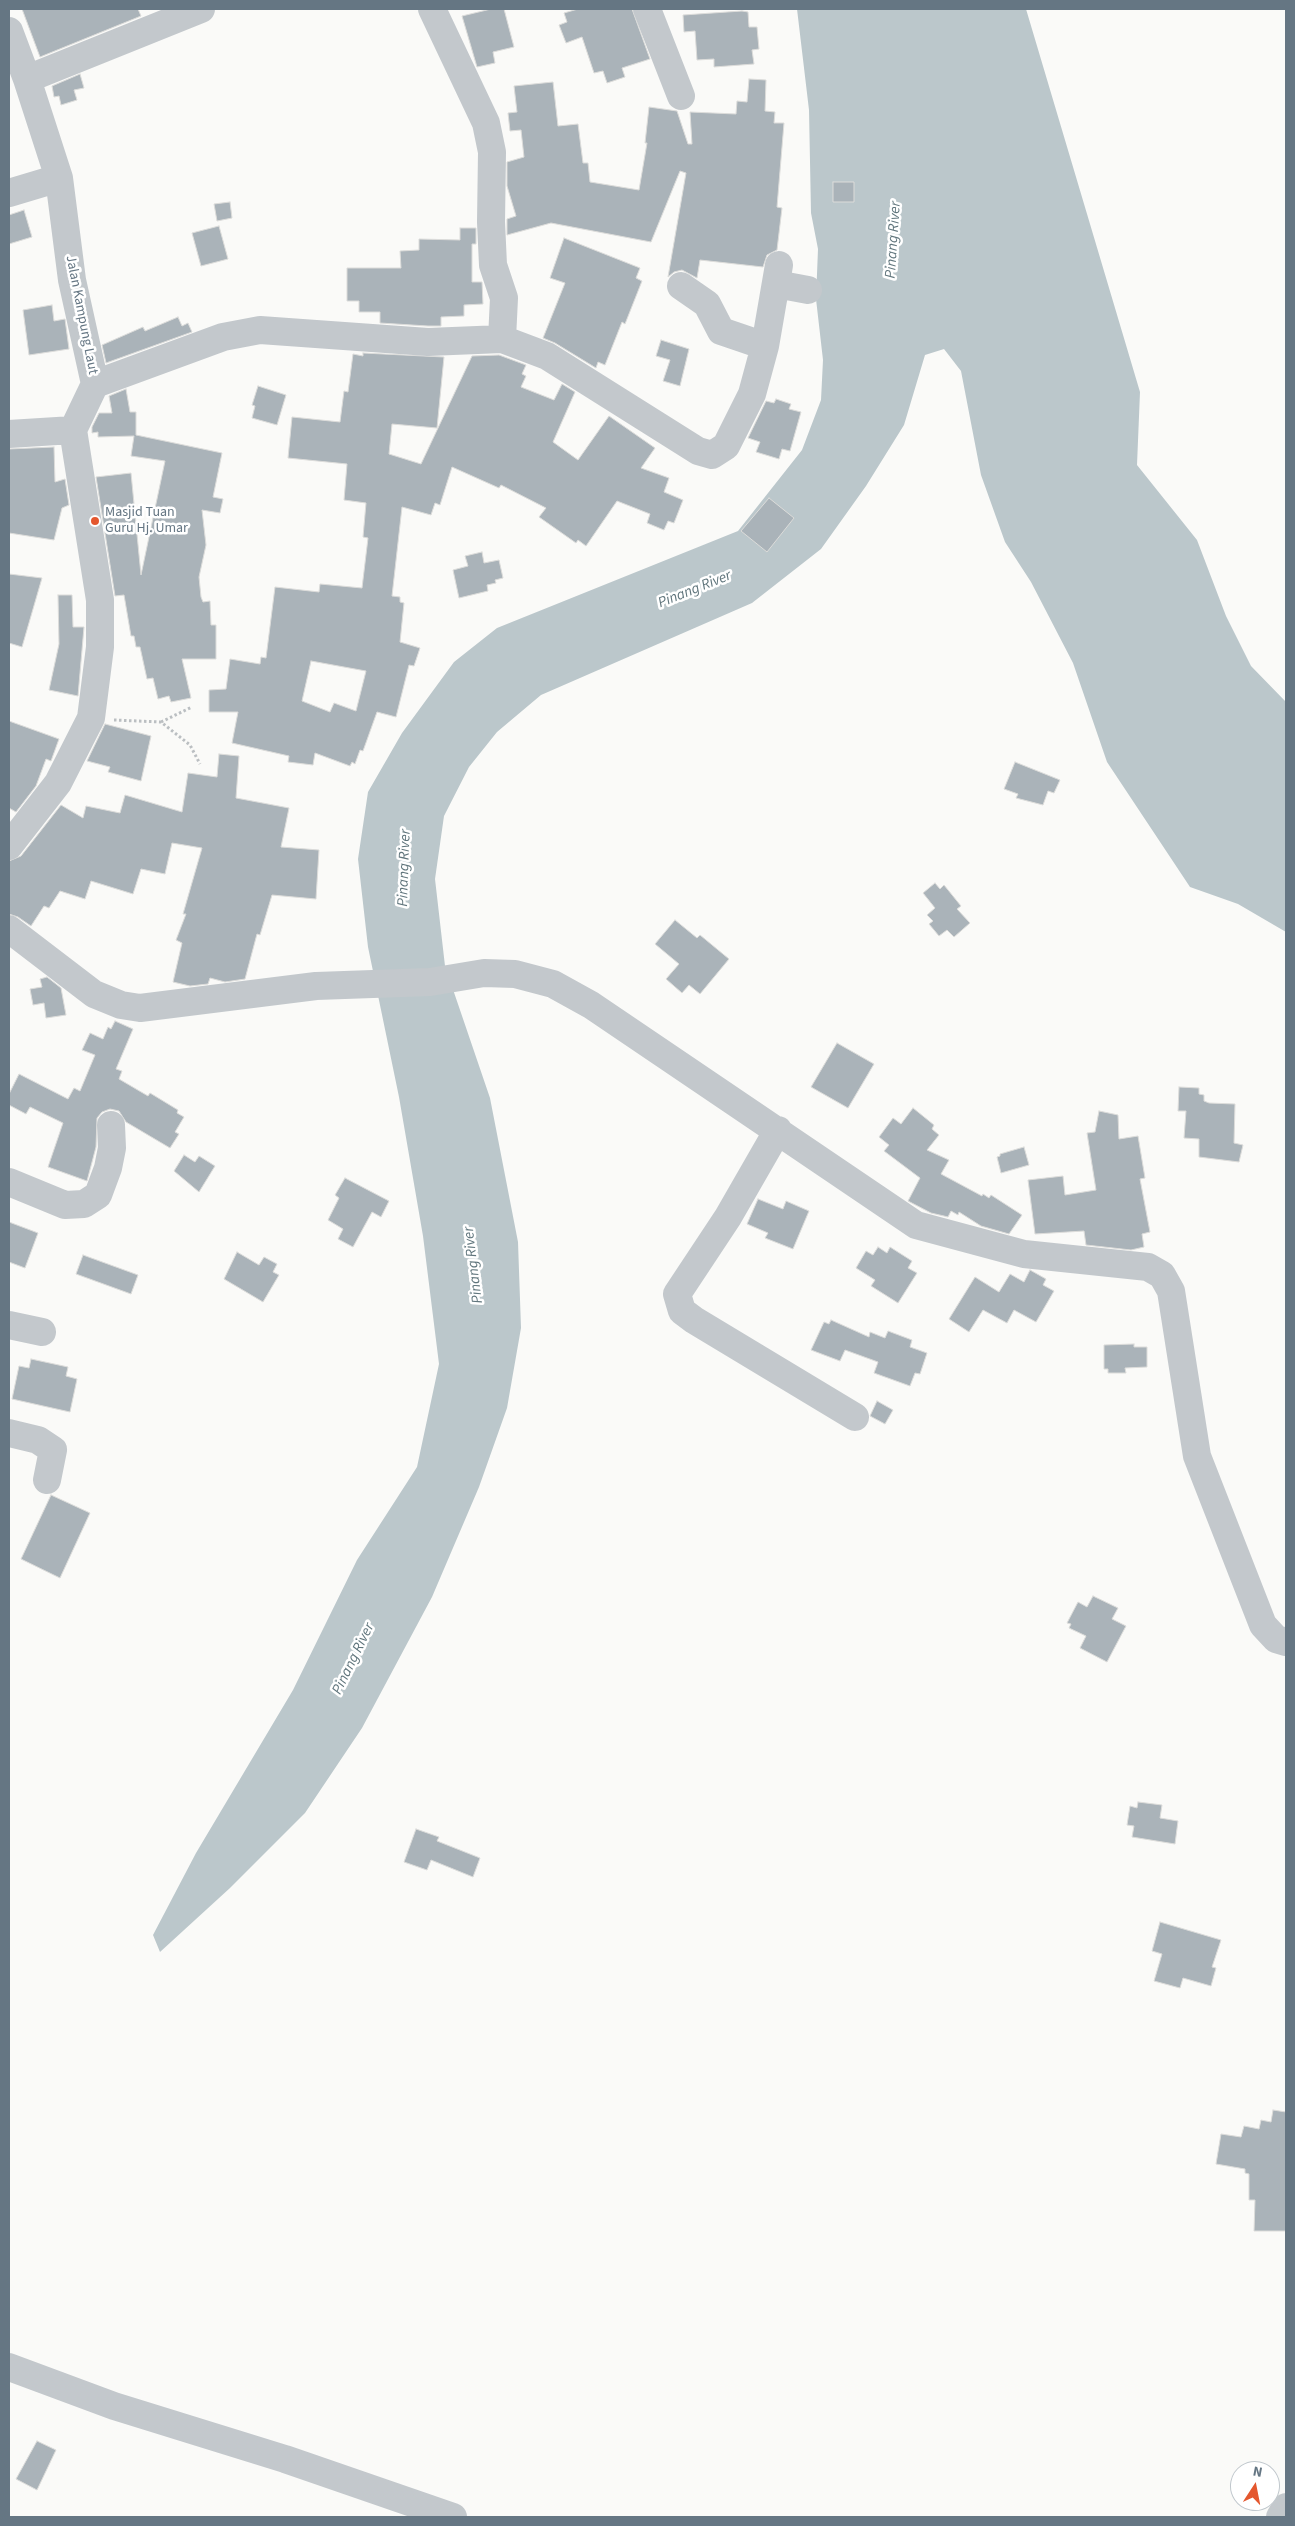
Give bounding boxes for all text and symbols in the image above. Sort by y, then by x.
water label: Pinang River [882,201,906,279]
street label: Jalan Kampung Laut [61,254,101,376]
place label: Masjid Tuan Guru Hj. Umar [105,505,188,538]
marker: Masjid Tuan Guru Hj. Umar [89,515,101,527]
water label: Pinang River [656,567,734,613]
water label: Pinang River [395,829,415,907]
water label: Pinang River [460,1225,488,1305]
water label: Pinang River [329,1620,379,1698]
north arrow [1230,2461,1280,2511]
text: N [1251,2462,1264,2483]

